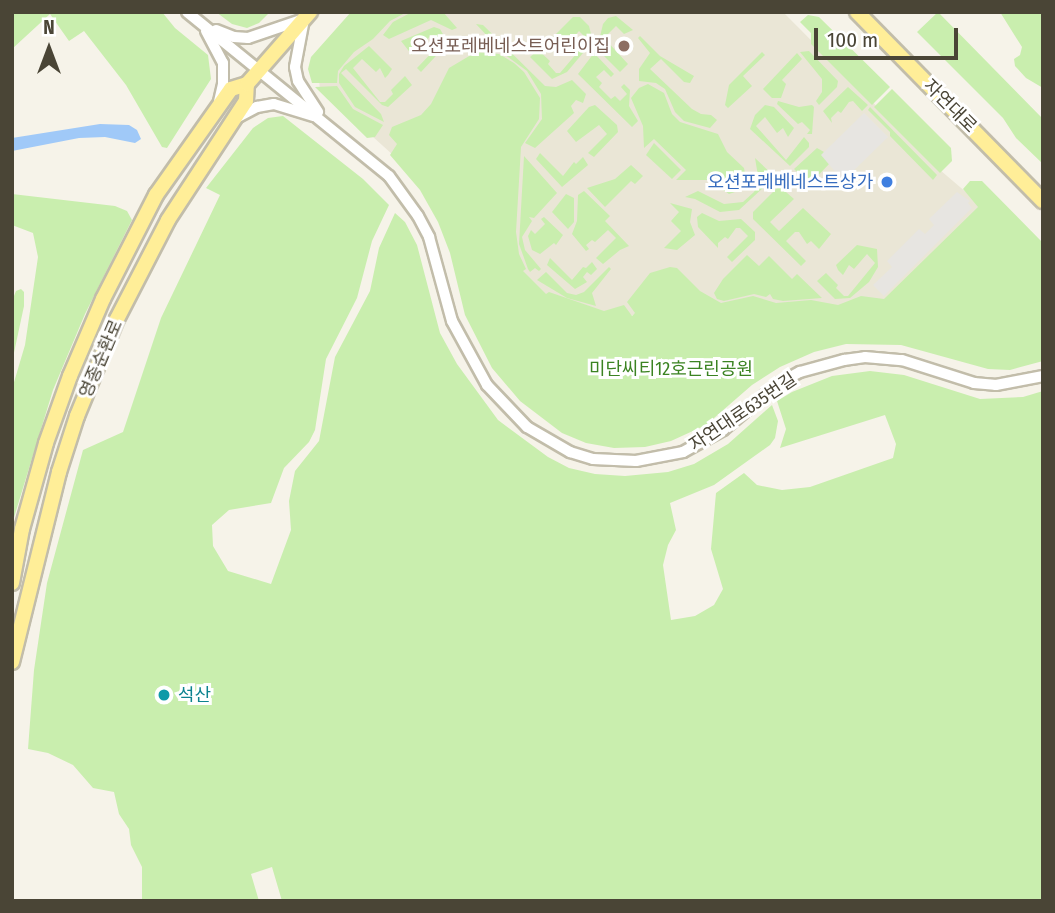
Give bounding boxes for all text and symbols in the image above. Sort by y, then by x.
north arrow [14,14,84,84]
scale bar [817,14,960,58]
text: N [43,16,55,39]
text: 100 m [827,27,878,53]
place label: 오션포레베네스트어린이집 [411,35,610,57]
marker: 오션포레베네스트어린이집 [616,38,632,54]
street label: 자연대로 [919,75,981,137]
place label: 오션포레베네스트상가 [707,171,873,193]
marker: 오션포레베네스트상가 [879,174,895,190]
street label: 영종순환로 [75,317,127,401]
park label: 미단씨티12호근린공원 [589,358,753,380]
street label: 자연대로635번길 [685,368,801,456]
place label: 석산 [178,684,211,706]
marker: 석산 [156,687,172,703]

